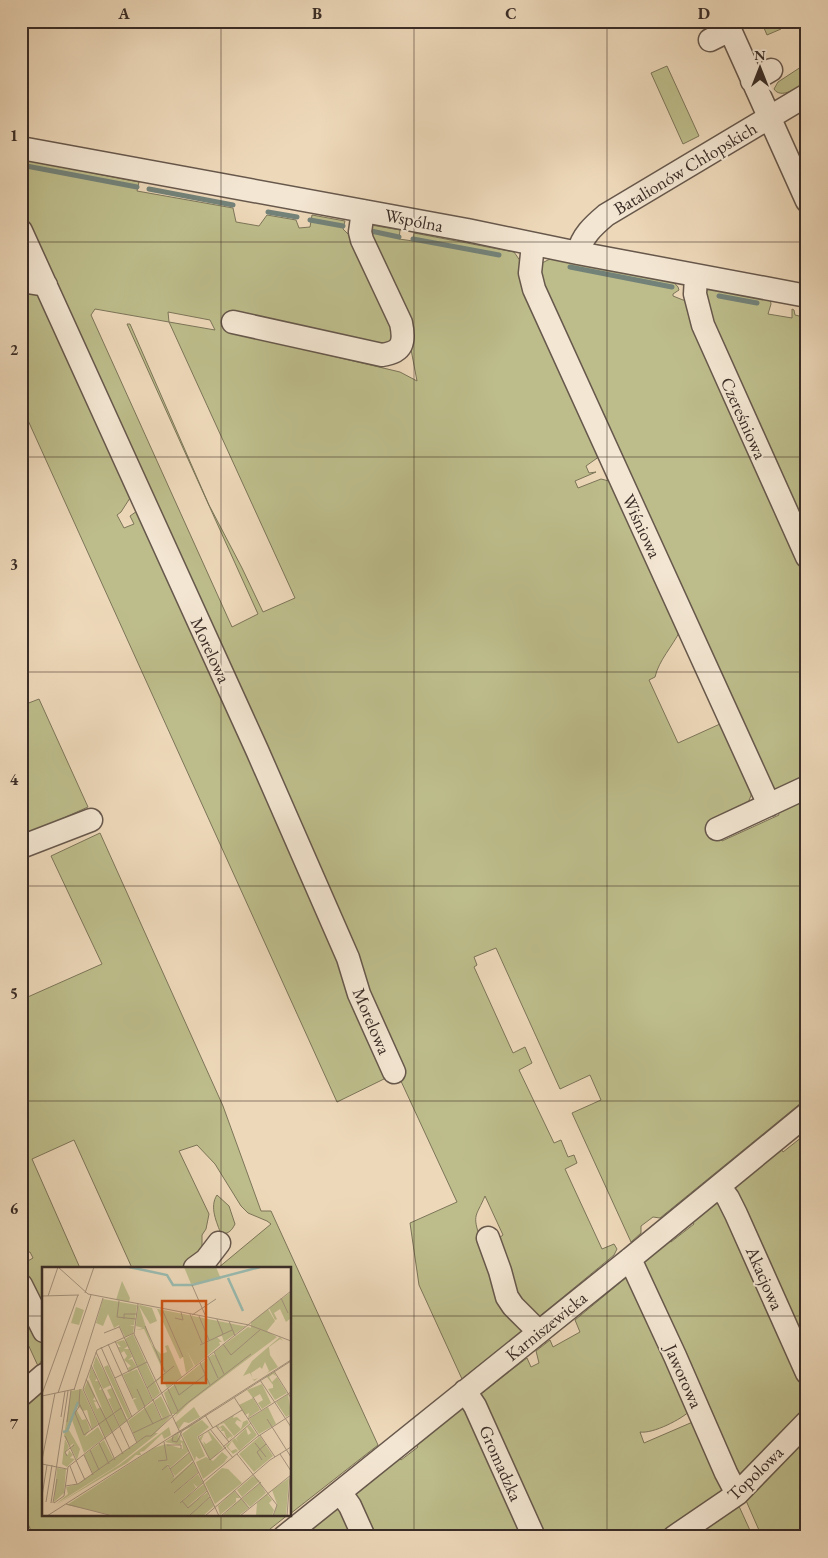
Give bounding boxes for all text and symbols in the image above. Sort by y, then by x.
text: A [117,3,130,24]
text: B [312,3,322,24]
text: C [505,3,517,24]
text: D [698,3,710,24]
north arrow [736,42,786,92]
text: N [754,46,766,64]
street label: Batalionów Chłopskich [609,116,761,220]
text: 1 [10,125,18,146]
street label: Wspólna [383,203,446,237]
text: 2 [10,339,19,360]
street label: Czereśniowa [716,373,773,463]
street label: Wiśniowa [617,490,667,562]
text: 3 [10,554,18,575]
street label: Morelowa [186,613,237,687]
text: 4 [10,769,19,790]
text: 5 [10,983,18,1004]
street label: Morelowa [348,984,397,1058]
text: 6 [10,1198,19,1219]
street label: Akacjowa [740,1242,789,1314]
inset map [42,1267,291,1516]
street label: Karniszewicka [500,1286,592,1366]
street label: Jaworowa [659,1339,709,1412]
text: 7 [10,1413,19,1434]
street label: Gromadzka [474,1421,528,1505]
street label: Topolowa [722,1440,788,1505]

